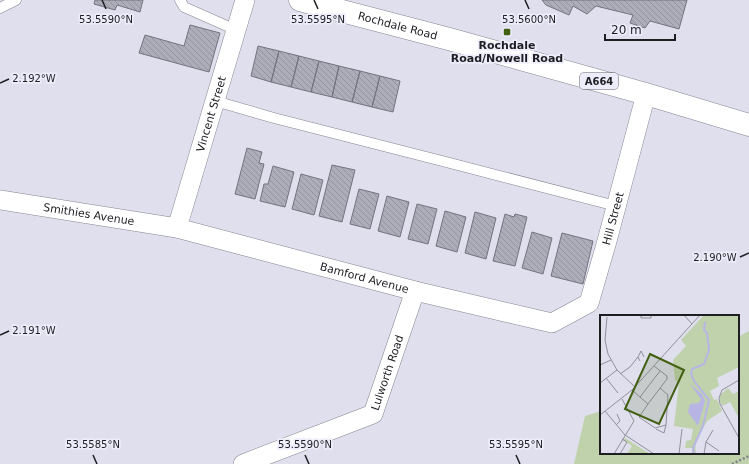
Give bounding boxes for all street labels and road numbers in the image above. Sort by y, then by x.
street label: Rochdale Road [357,9,439,42]
road number: A664 [580,73,618,89]
street label: Vincent Street [194,74,229,153]
street label: Hill Street [600,190,626,246]
street label: Smithies Avenue [42,200,136,228]
street label: Bamford Avenue [319,260,410,296]
street label: Lulworth Road [368,333,406,412]

